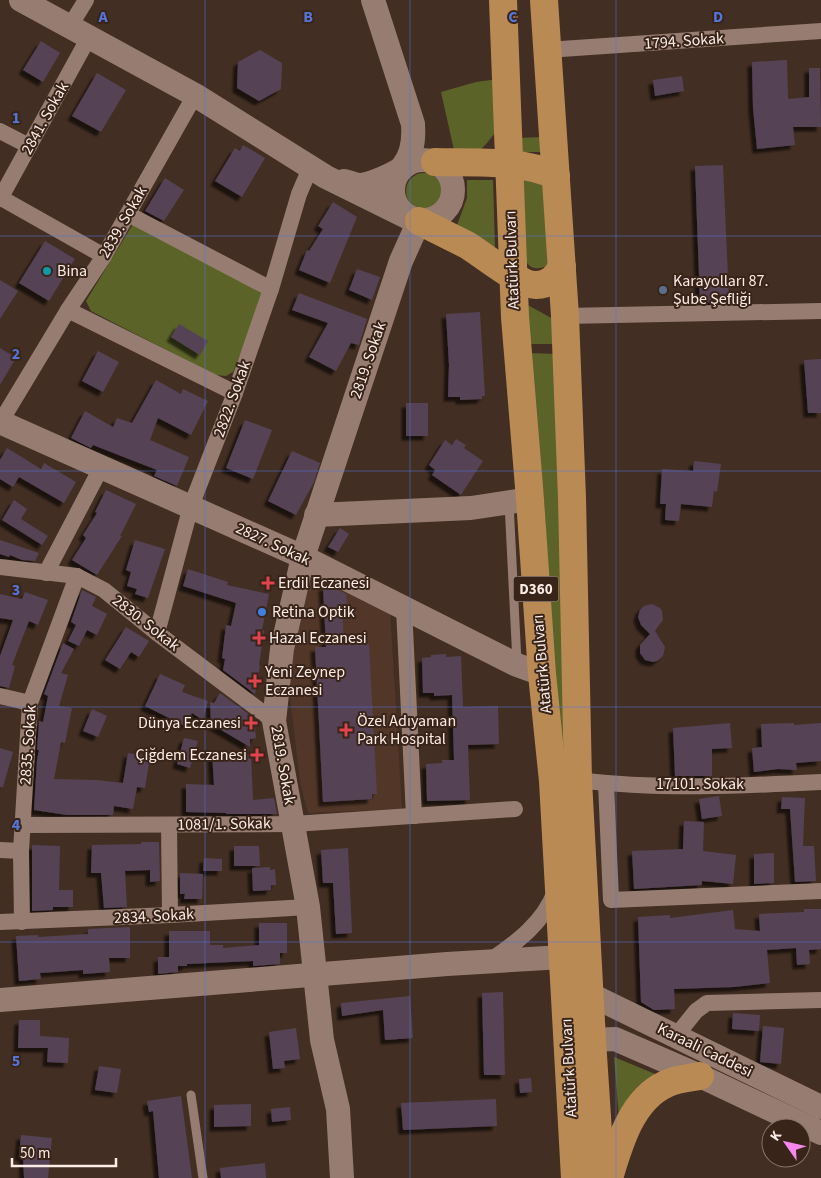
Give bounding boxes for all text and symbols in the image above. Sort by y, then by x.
text: A [97,6,108,28]
text: B [303,6,313,28]
text: C [508,6,518,28]
text: D [713,6,723,28]
street label: 1794. Sokak [643,27,725,55]
street label: 2841. Sokak [17,78,73,158]
street label: 2839. Sokak [93,182,153,262]
street label: Atatürk Bulvarı [499,210,525,310]
place label: Bina [57,260,87,282]
marker: Bina [41,265,53,277]
place label: Karayolları 87. Şube Şefliği [673,270,768,310]
marker: Karayolları 87. Şube Şefliği [657,284,669,296]
street label: 2819. Sokak [345,319,391,401]
text: 2 [12,343,20,365]
street label: 2822. Sokak [208,358,256,440]
street label: 2827. Sokak [232,517,314,571]
place label: Erdil Eczanesi [278,572,369,594]
road number: D360 [514,576,558,602]
marker: Erdil Eczanesi [262,577,274,589]
text: 3 [12,579,20,601]
street label: 2830. Sokak [108,590,184,656]
place label: Retina Optik [272,601,355,623]
marker: Retina Optik [256,606,268,618]
street label: Atatürk Bulvarı [527,614,557,714]
place label: Hazal Eczanesi [269,627,367,649]
marker: Hazal Eczanesi [253,632,265,644]
place label: Yeni Zeynep Eczanesi [264,661,345,701]
marker: Yeni Zeynep Eczanesi [249,675,261,687]
street label: 2835. Sokak [14,704,42,786]
place label: Özel Adıyaman Park Hospital [357,710,456,750]
place label: Dünya Eczanesi [138,712,241,734]
marker: Dünya Eczanesi [245,717,257,729]
marker: Özel Adıyaman Park Hospital [339,723,353,737]
street label: 2819. Sokak [265,724,301,806]
place label: Çiğdem Eczanesi [135,744,247,766]
marker: Çiğdem Eczanesi [251,749,263,761]
street label: 17101. Sokak [656,773,744,795]
street label: 1081/1. Sokak [177,812,271,836]
text: 4 [12,814,21,836]
street label: 2834. Sokak [114,903,195,929]
street label: Karaali Caddesi [654,1017,756,1083]
street label: Atatürk Bulvarı [555,1018,583,1118]
text: 5 [12,1050,20,1072]
north arrow [761,1118,811,1168]
text: K [765,1127,787,1145]
scale bar [12,1136,116,1168]
text: 50 m [20,1143,50,1164]

